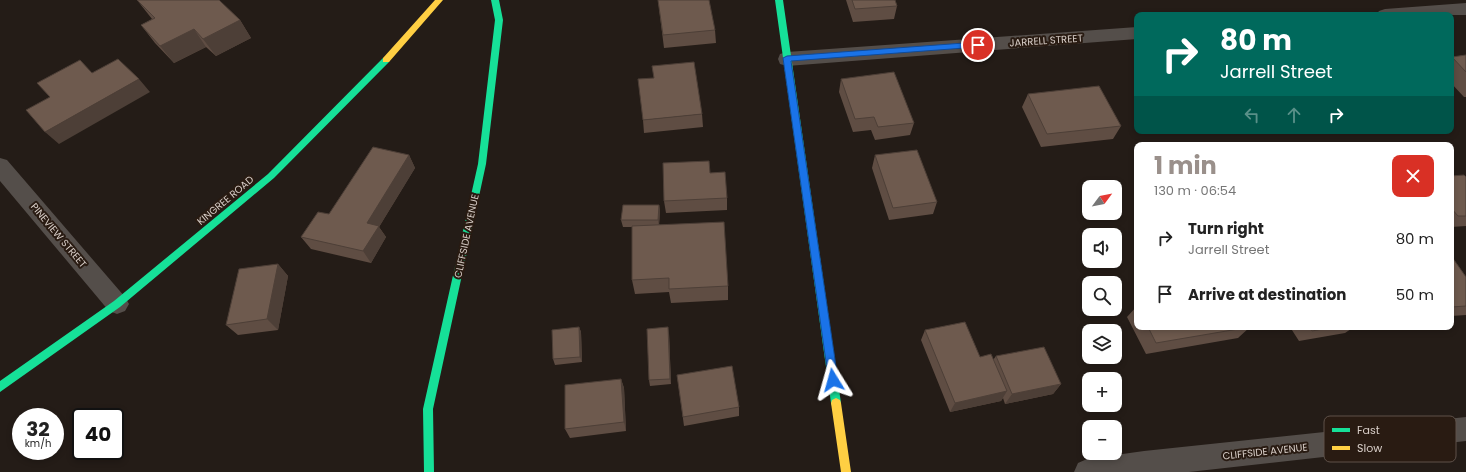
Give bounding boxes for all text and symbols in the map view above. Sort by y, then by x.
text: 80 m [1220,21,1292,60]
pin [961,28,995,62]
icon: right [1154,28,1206,80]
street label: JARRELL STREET [1009,30,1084,51]
icon: arrive [967,34,989,56]
text: Jarrell Street [1220,59,1333,84]
icon: left [1241,104,1263,126]
icon: ahead [1283,104,1305,126]
icon: right [1325,104,1347,126]
text: 1 min [1154,149,1217,182]
button: close [1392,155,1434,197]
street label: KINGREE ROAD [194,172,257,229]
north arrow [1082,180,1122,220]
map controls [1082,180,1122,460]
text: 130 m · 06:54 [1154,181,1236,200]
street label: CLIFFSIDE AVENUE [450,193,483,279]
street label: PINEVIEW STREET [27,200,91,271]
text: Turn right [1188,218,1264,239]
icon: right [1154,227,1176,249]
button: sound [1082,228,1122,268]
text: 80 m [1396,228,1434,249]
text: Jarrell Street [1188,240,1269,259]
button: search [1082,276,1122,316]
icon: arrive [1154,283,1176,305]
text: Arrive at destination [1188,284,1346,305]
text: 50 m [1396,284,1434,305]
button: layers [1082,324,1122,364]
position arrow [812,359,854,401]
button: + [1082,372,1122,412]
speed limit sign: 40 [72,408,124,460]
text: 32 [26,415,50,443]
legend [1324,416,1456,462]
button: − [1082,420,1122,460]
text: Fast [1357,422,1380,438]
text: km/h [25,436,51,451]
street label: CLIFFSIDE AVENUE [1222,440,1308,463]
text: Slow [1357,440,1382,456]

